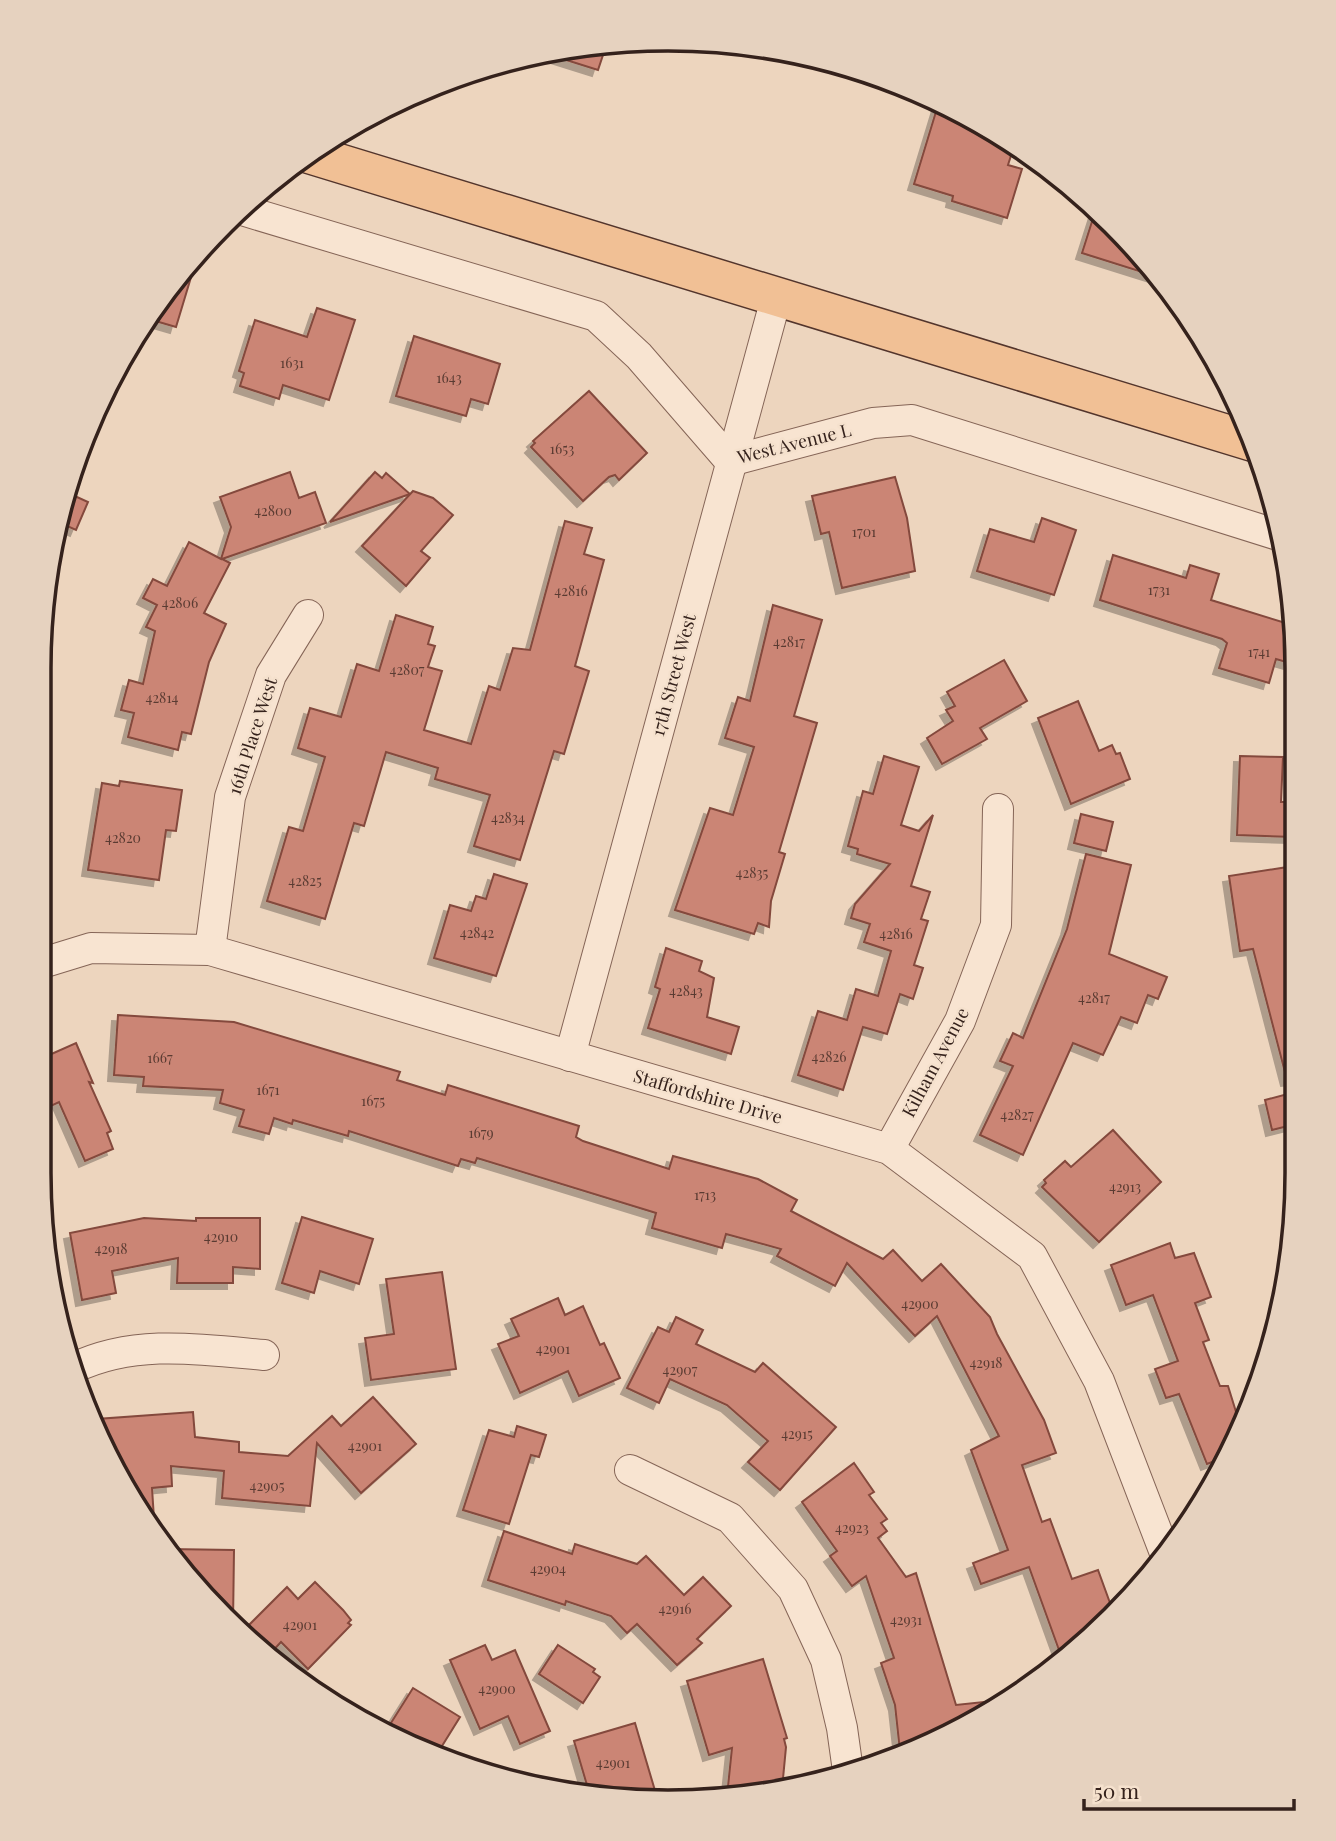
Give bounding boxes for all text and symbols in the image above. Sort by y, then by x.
house number: 1631 [280,353,304,372]
house number: 1643 [436,368,462,387]
street label: West Avenue L [734,417,854,469]
house number: 1653 [550,439,574,458]
house number: 42800 [254,501,292,520]
house number: 1701 [852,522,876,541]
house number: 1731 [1148,580,1170,599]
house number: 42816 [554,581,588,600]
house number: 42806 [162,593,198,612]
street label: 17th Street West [645,610,701,739]
house number: 42817 [773,632,805,651]
house number: 1741 [1248,642,1270,661]
house number: 42807 [390,660,425,679]
street label: 16th Place West [222,674,282,798]
house number: 42814 [146,688,179,707]
house number: 42834 [491,808,525,827]
house number: 42820 [105,828,141,847]
house number: 42835 [736,863,769,882]
house number: 42825 [288,871,322,890]
house number: 42842 [460,923,495,942]
house number: 42816 [879,924,913,943]
house number: 42843 [669,981,703,1000]
house number: 42817 [1078,988,1110,1007]
street label: Kilham Avenue [896,1003,974,1121]
house number: 42826 [812,1047,846,1066]
house number: 1667 [147,1048,173,1067]
street label: Staffordshire Drive [631,1063,785,1129]
house number: 1671 [256,1080,280,1099]
house number: 1675 [361,1091,385,1110]
house number: 42827 [1000,1105,1034,1124]
house number: 1679 [468,1123,494,1142]
house number: 42913 [1109,1177,1141,1196]
house number: 1713 [694,1185,716,1204]
house number: 42910 [204,1227,238,1246]
house number: 42918 [94,1239,128,1258]
house number: 42900 [901,1294,939,1313]
house number: 42901 [536,1339,570,1358]
house number: 42918 [969,1353,1003,1372]
house number: 42907 [663,1360,698,1379]
house number: 42915 [781,1424,813,1443]
house number: 42901 [348,1436,382,1455]
house number: 42905 [250,1476,285,1495]
house number: 42923 [835,1518,869,1537]
house number: 42904 [530,1559,566,1578]
house number: 42916 [658,1599,692,1618]
house number: 42931 [890,1610,922,1629]
house number: 42901 [283,1615,317,1634]
house number: 42900 [478,1679,516,1698]
house number: 42901 [596,1753,630,1772]
scale bar [1084,1768,1294,1812]
text: 50 m [1094,1776,1140,1804]

